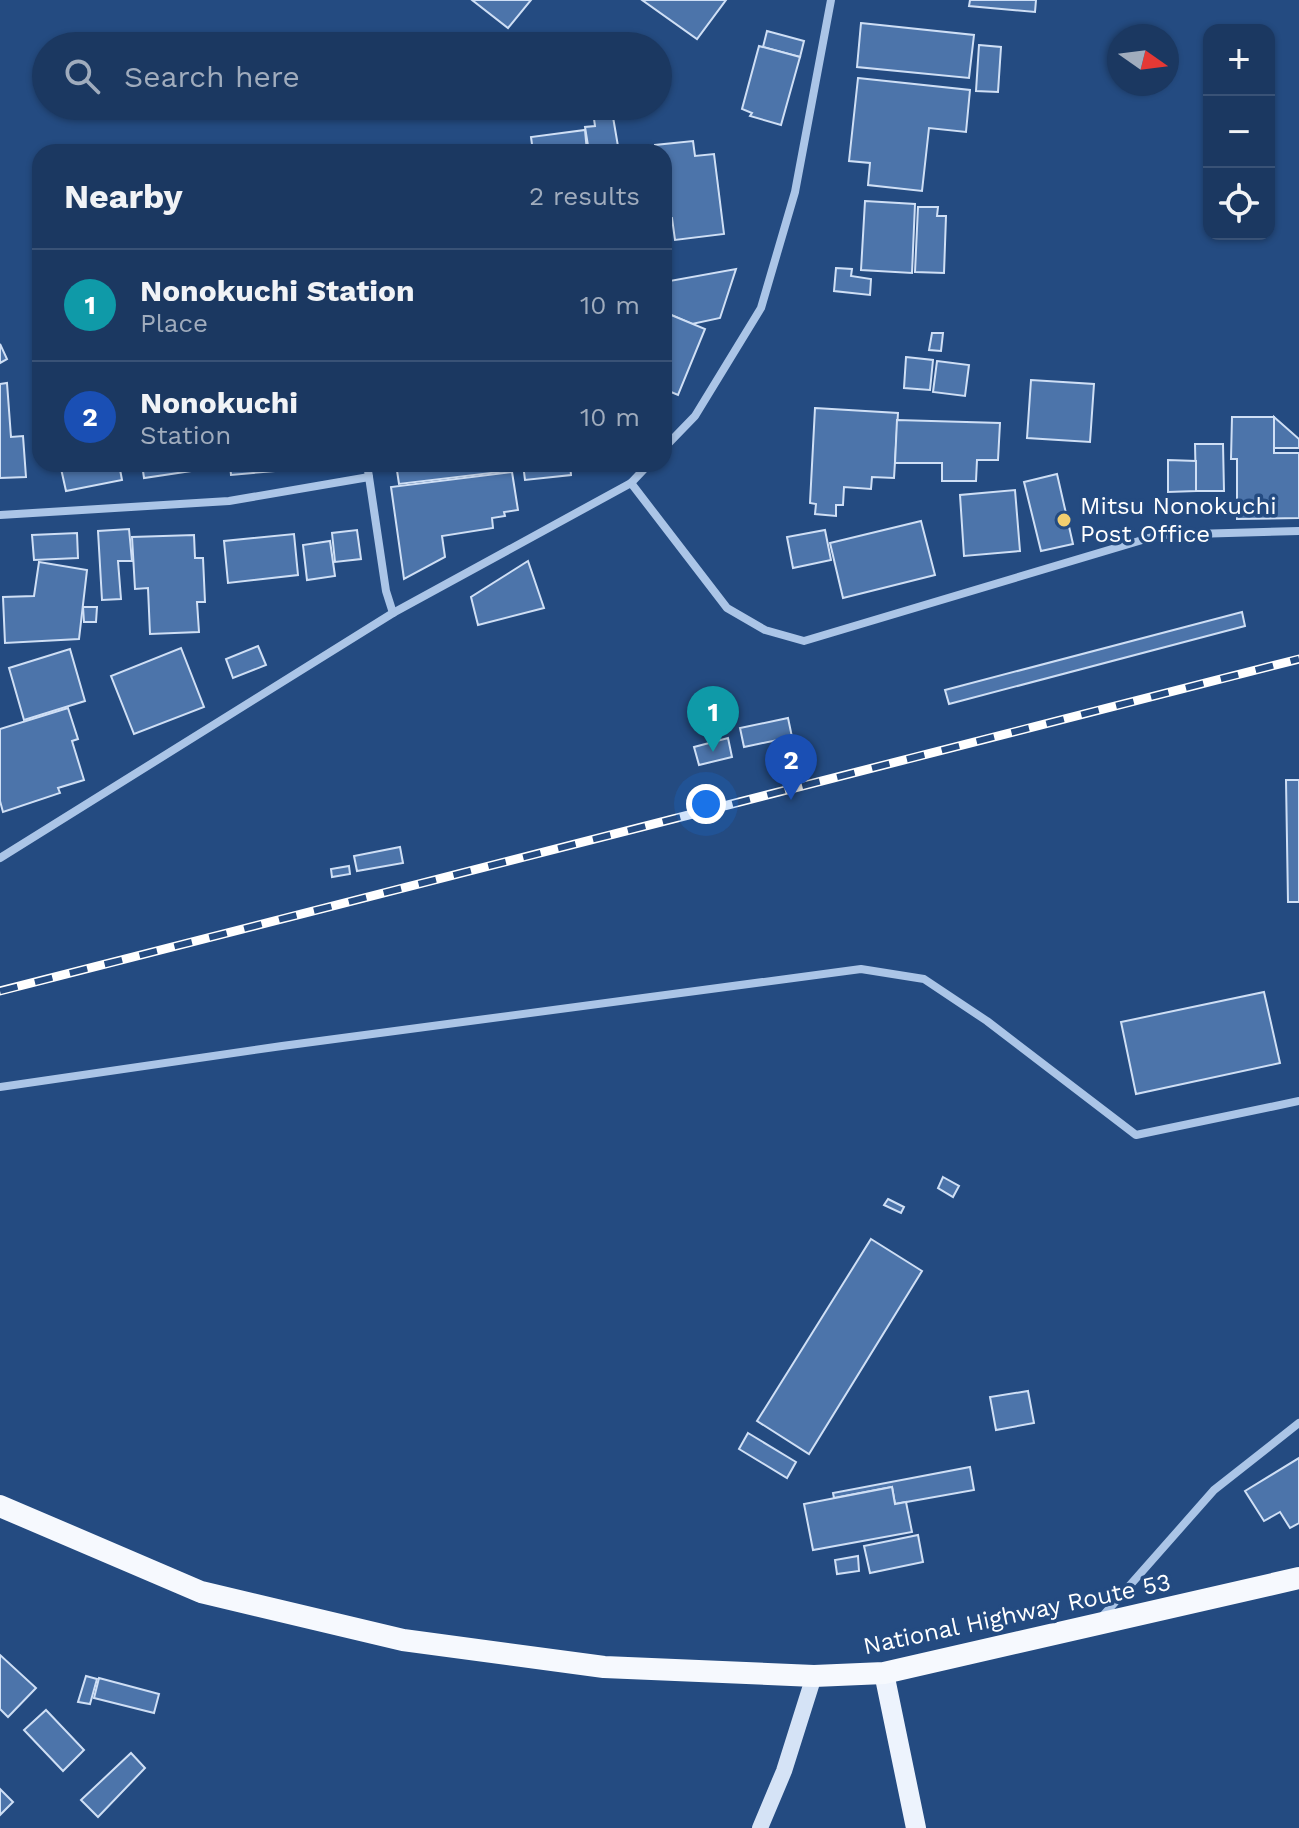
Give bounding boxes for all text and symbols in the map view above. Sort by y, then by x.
north arrow [1107,24,1179,96]
map controls [1203,24,1275,240]
button: + [1203,24,1275,96]
search box [32,32,672,120]
icon: search [60,54,104,98]
text: Search here [124,59,300,94]
button: − [1203,96,1275,168]
button: locate [1203,168,1275,240]
text: Nearby [64,176,183,216]
text: 2 results [529,181,640,211]
text: Nonokuchi Station [140,273,415,308]
text: 1 [84,290,96,320]
text: 10 m [580,290,640,320]
text: Place [140,308,208,338]
text: Nonokuchi [140,385,298,420]
text: 2 [82,402,98,432]
text: 10 m [580,402,640,432]
text: Station [140,420,231,450]
place label: Mitsu Nonokuchi Post Office [1080,492,1277,548]
marker: Mitsu Nonokuchi Post Office [1055,511,1073,529]
pin: 1 [687,686,739,752]
pin: 2 [765,734,817,800]
your location [686,784,726,824]
street label: National Highway Route 53 [861,1568,1173,1660]

